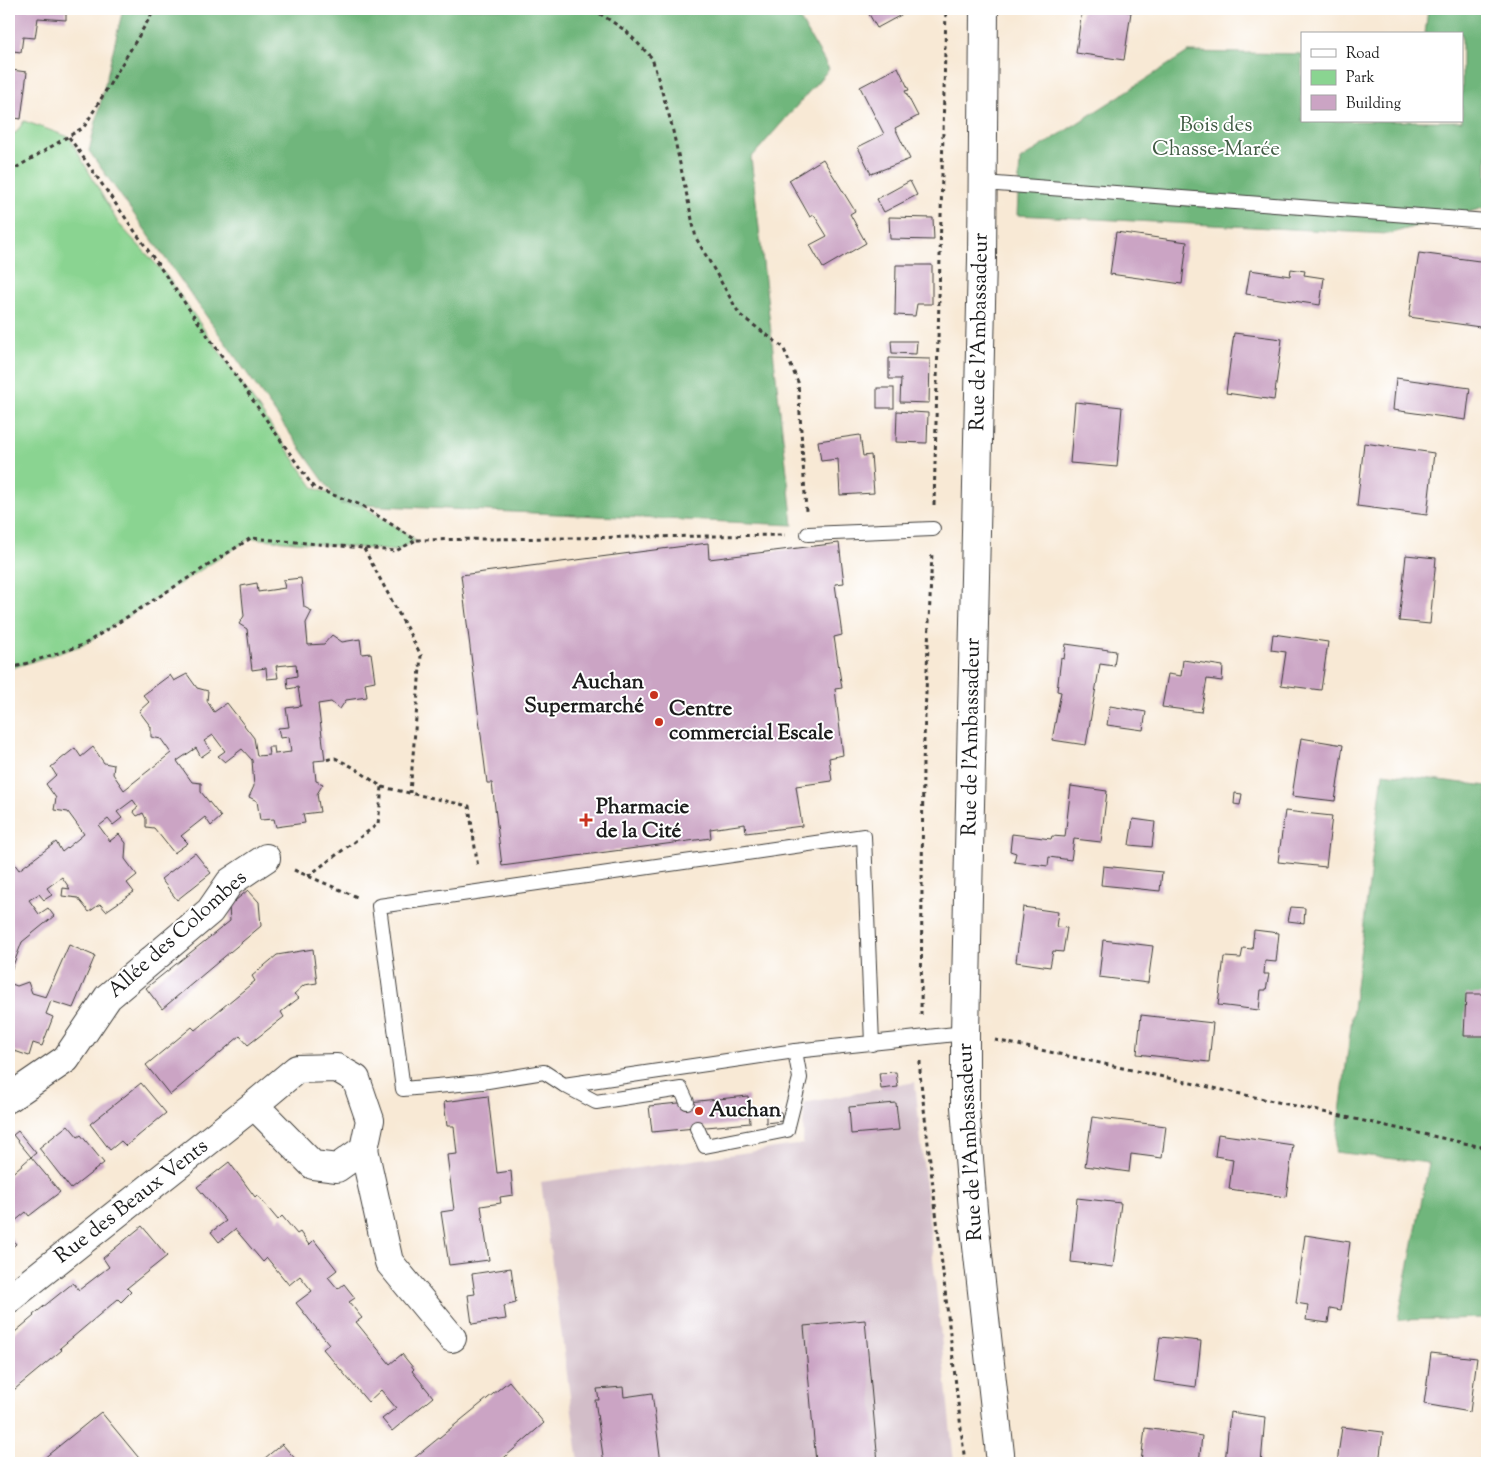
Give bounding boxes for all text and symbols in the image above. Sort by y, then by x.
legend [1301,32,1464,122]
text: Road [1346,44,1380,65]
text: Park [1346,68,1375,89]
text: Building [1346,94,1401,115]
park label: Bois des Chasse-Marée [1152,111,1280,165]
street label: Rue de l'Ambassadeur [963,233,997,431]
street label: Rue de l'Ambassadeur [955,638,989,836]
place label: Auchan Supermarché [524,668,645,722]
marker: Auchan Supermarché [648,689,660,701]
place label: Centre commercial Escale [669,695,833,749]
marker: Centre commercial Escale [653,716,665,728]
place label: Pharmacie de la Cité [596,793,690,847]
marker: Pharmacie de la Cité [580,814,592,826]
street label: Allée des Colombes [102,864,254,1006]
street label: Rue de l'Ambassadeur [951,1042,991,1242]
place label: Auchan [709,1096,782,1126]
marker: Auchan [693,1105,705,1117]
street label: Rue des Beaux Vents [49,1132,215,1272]

